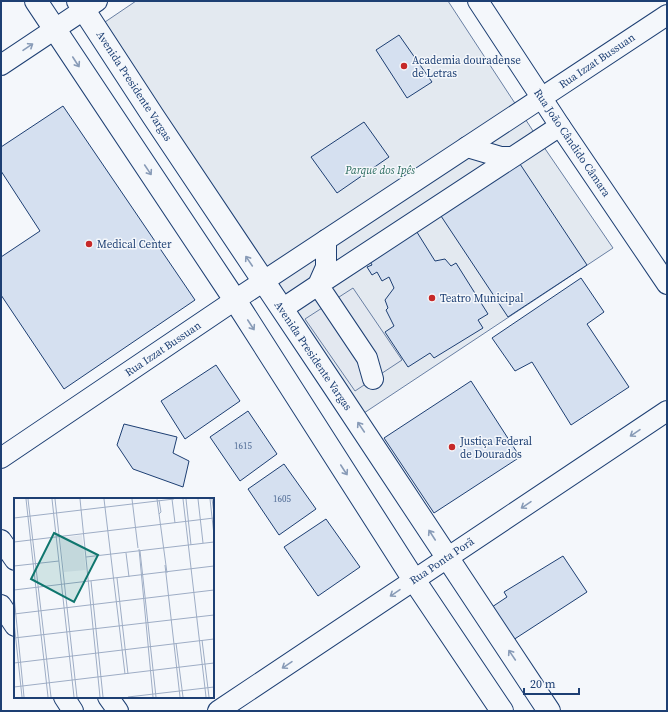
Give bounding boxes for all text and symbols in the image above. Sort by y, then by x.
street label: Avenida Presidente Vargas [93,28,175,144]
street label: Rua Izzat Bussuan [556,30,638,92]
one-way arrow [22,43,33,51]
place label: Academia douradense de Letras [412,53,521,81]
one-way arrow [72,56,80,67]
marker: Academia douradense de Letras [399,61,409,71]
street label: Rua João Cândido Câmara [530,86,614,200]
park label: Parque dos Ipês [344,163,415,178]
one-way arrow [144,164,152,176]
place label: Medical Center [97,237,172,252]
marker: Medical Center [84,239,94,249]
one-way arrow [245,255,253,266]
place label: Teatro Municipal [440,291,524,306]
marker: Teatro Municipal [427,293,437,303]
street label: Avenida Presidente Vargas [271,298,355,414]
street label: Rua Izzat Bussuan [122,318,204,380]
one-way arrow [247,319,255,331]
one-way arrow [357,422,365,433]
one-way arrow [629,429,640,437]
place label: Justiça Federal de Dourados [459,434,532,462]
house number: 1615 [234,440,252,452]
marker: Justiça Federal de Dourados [447,442,457,452]
one-way arrow [340,464,348,476]
house number: 1605 [273,493,291,505]
inset map [14,498,214,698]
one-way arrow [521,501,532,509]
one-way arrow [428,530,436,541]
street label: Rua Ponta Porã [407,534,477,588]
one-way arrow [390,589,401,597]
one-way arrow [508,650,516,661]
one-way arrow [282,661,293,669]
scale bar [524,670,579,696]
text: 20 m [530,676,556,692]

